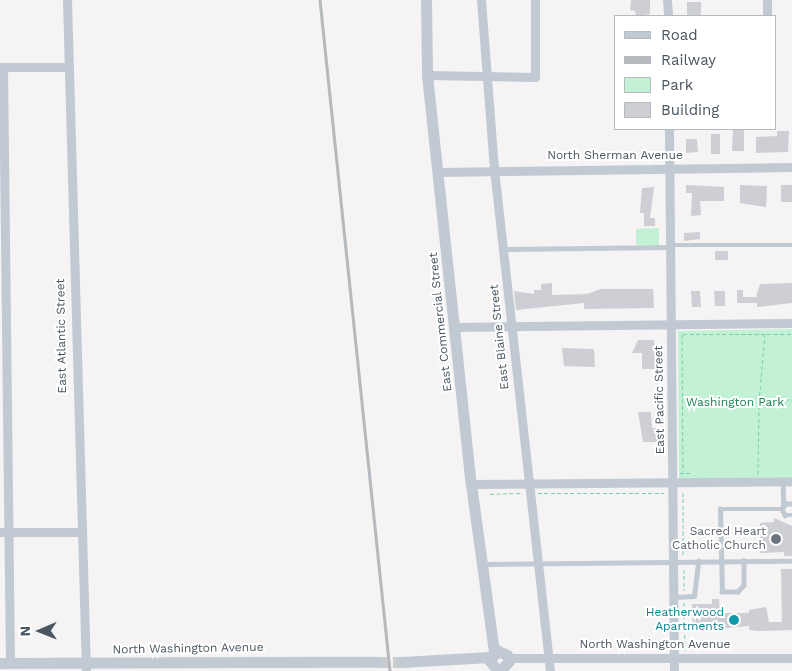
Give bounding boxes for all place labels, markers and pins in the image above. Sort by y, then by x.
place label: Sacred Heart Catholic Church [672,525,766,553]
marker: Sacred Heart Catholic Church [770,533,782,545]
place label: Heatherwood Apartments [646,606,724,634]
marker: Heatherwood Apartments [728,614,740,626]

